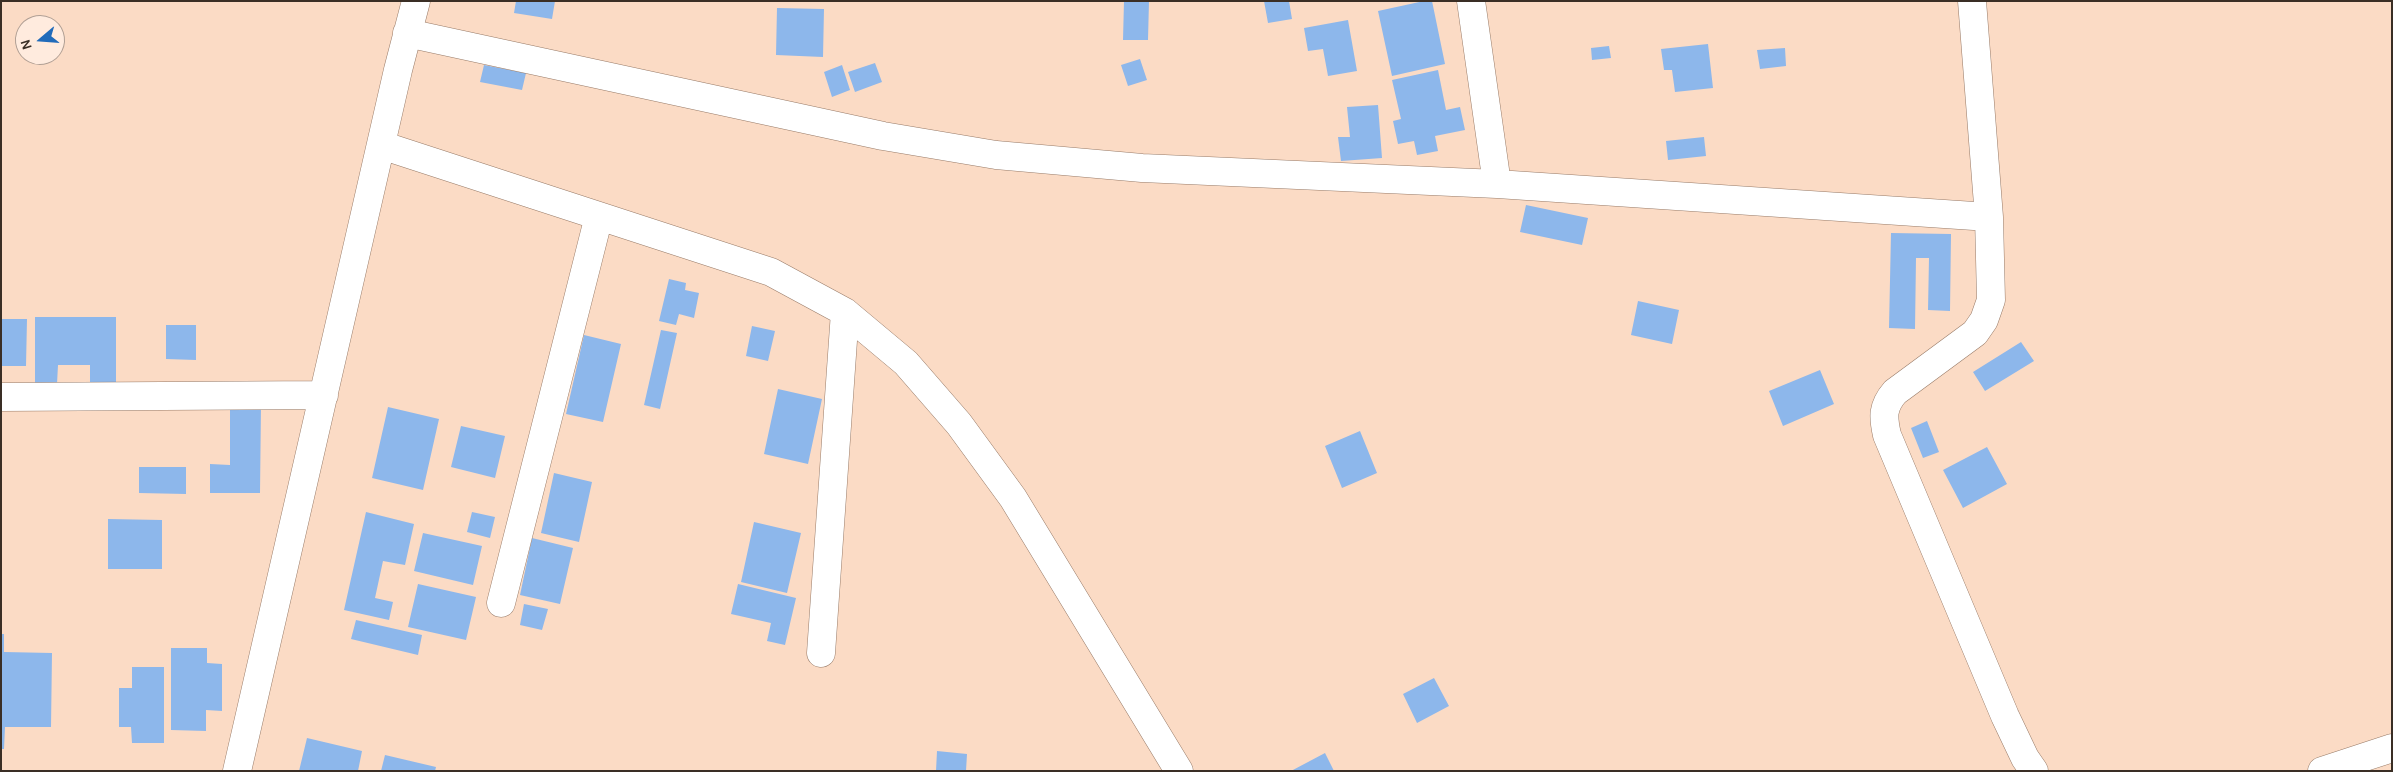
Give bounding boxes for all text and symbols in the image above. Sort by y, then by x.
north arrow [15,15,65,65]
text: N [17,37,36,52]

